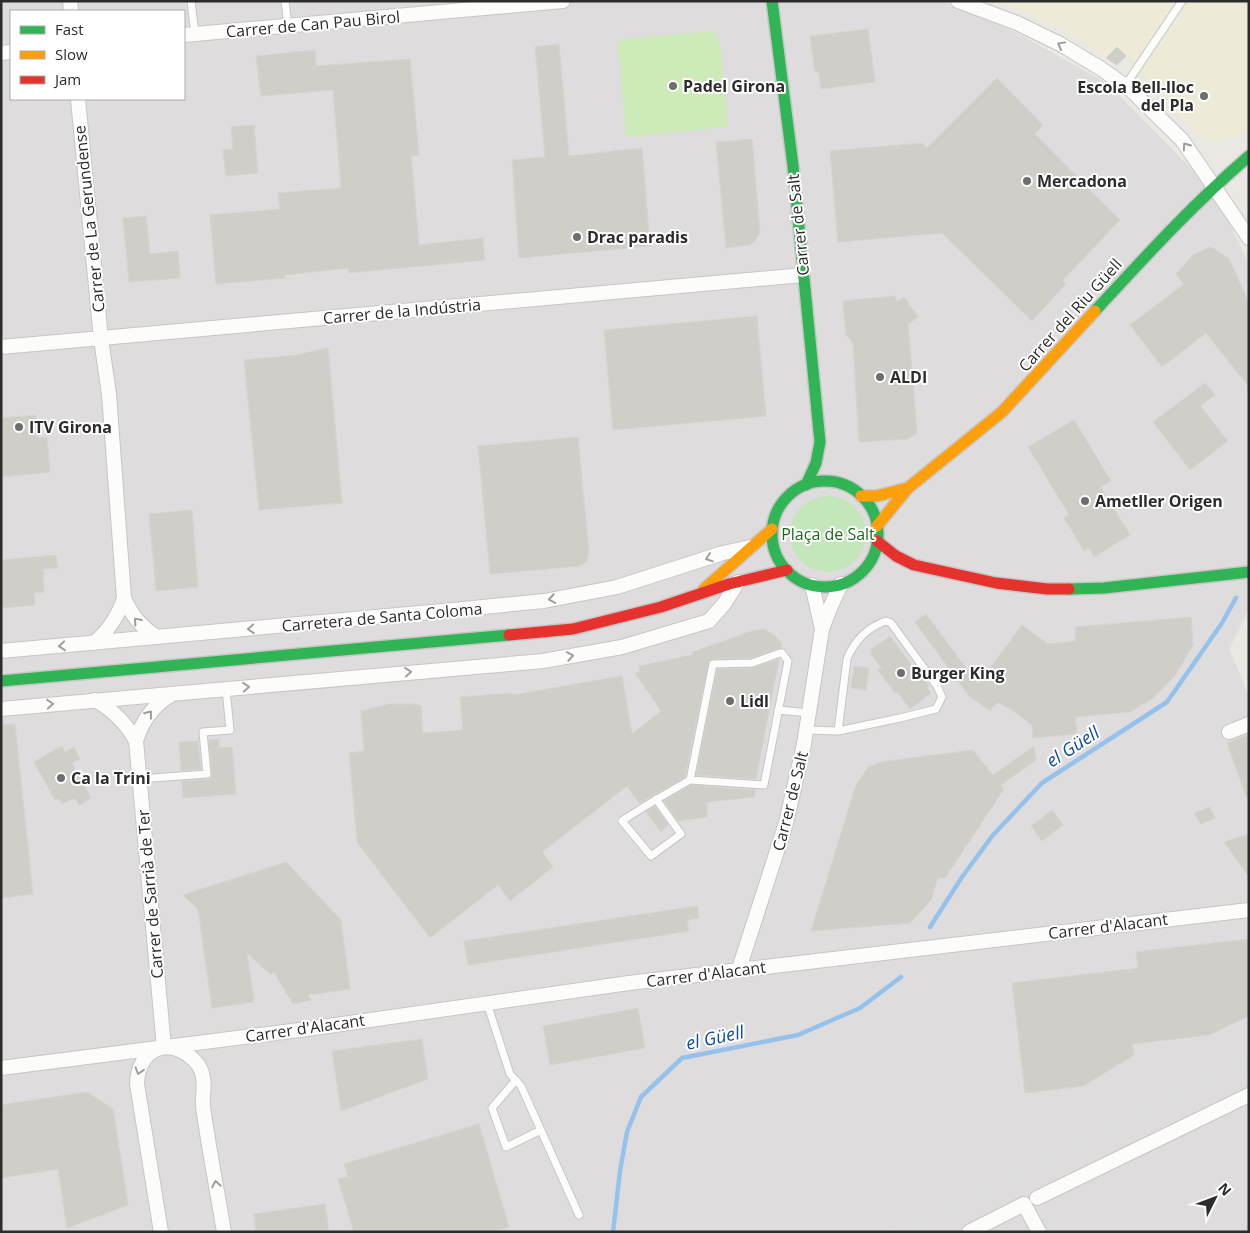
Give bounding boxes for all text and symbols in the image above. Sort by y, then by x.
street label: Carrer de Can Pau Birol [225,5,401,43]
legend [10,10,185,100]
text: Fast [55,19,84,39]
one-way arrow [1057,41,1066,51]
text: Slow [55,44,88,64]
text: Jam [53,69,81,89]
place label: Padel Girona [683,75,785,97]
place label: Escola Bell-lloc del Pla [1077,76,1194,116]
marker: Padel Girona [667,80,679,92]
marker: Escola Bell-lloc del Pla [1198,90,1210,102]
street label: Carrer de La Gerundense [68,124,110,314]
one-way arrow [1183,142,1192,152]
place label: Mercadona [1037,170,1127,192]
street label: Carrer de Salt [782,173,814,277]
marker: Mercadona [1021,175,1033,187]
place label: Drac paradis [587,226,688,248]
marker: Drac paradis [571,231,583,243]
street label: Carrer del Riu Güell [1013,254,1127,376]
street label: Carrer de la Indústria [322,293,482,329]
place label: ALDI [890,366,927,388]
marker: ALDI [874,371,886,383]
place label: ITV Girona [29,416,112,438]
marker: ITV Girona [13,421,25,433]
place label: Ametller Origen [1095,490,1223,512]
marker: Ametller Origen [1079,495,1091,507]
park label: Plaça de Salt [781,523,875,545]
one-way arrow [705,552,714,562]
one-way arrow [548,593,556,604]
street label: Carretera de Santa Coloma [281,597,483,637]
one-way arrow [134,617,143,626]
one-way arrow [247,623,255,634]
one-way arrow [57,640,65,651]
one-way arrow [566,651,574,662]
place label: Burger King [911,662,1005,684]
one-way arrow [405,667,413,678]
marker: Burger King [895,667,907,679]
one-way arrow [243,681,251,692]
place label: Lidl [740,690,769,712]
marker: Lidl [724,695,736,707]
one-way arrow [46,699,54,710]
one-way arrow [144,711,152,720]
water label: el Güell [1041,720,1104,772]
street label: Carrer de Salt [767,749,813,853]
place label: Ca la Trini [71,767,151,789]
marker: Ca la Trini [55,772,67,784]
street label: Carrer de Sarrià de Ter [132,808,168,980]
street label: Carrer d'Alacant [1047,908,1169,944]
street label: Carrer d'Alacant [645,956,767,992]
street label: Carrer d'Alacant [244,1009,366,1047]
water label: el Güell [684,1019,747,1055]
one-way arrow [135,1066,145,1074]
north arrow [1190,1173,1240,1223]
text: N [1214,1178,1236,1200]
one-way arrow [211,1179,222,1187]

